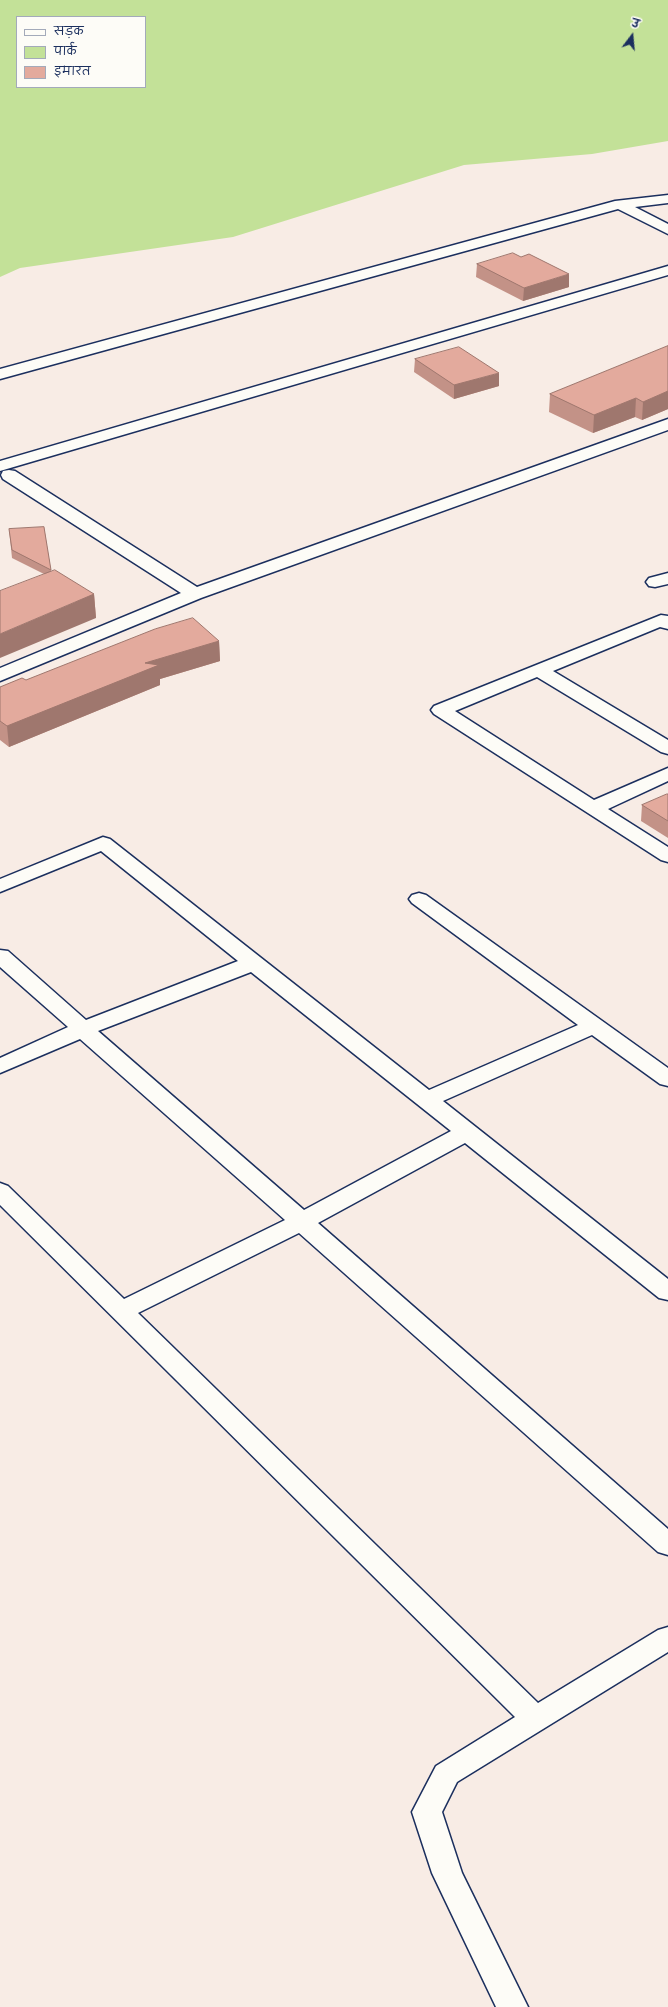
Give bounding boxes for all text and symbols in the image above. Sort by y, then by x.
legend [16,16,146,88]
north arrow [612,16,652,56]
text: उ [630,17,641,32]
text: सड़क [54,24,84,40]
text: पार्क [54,44,77,60]
text: इमारत [54,64,91,80]

